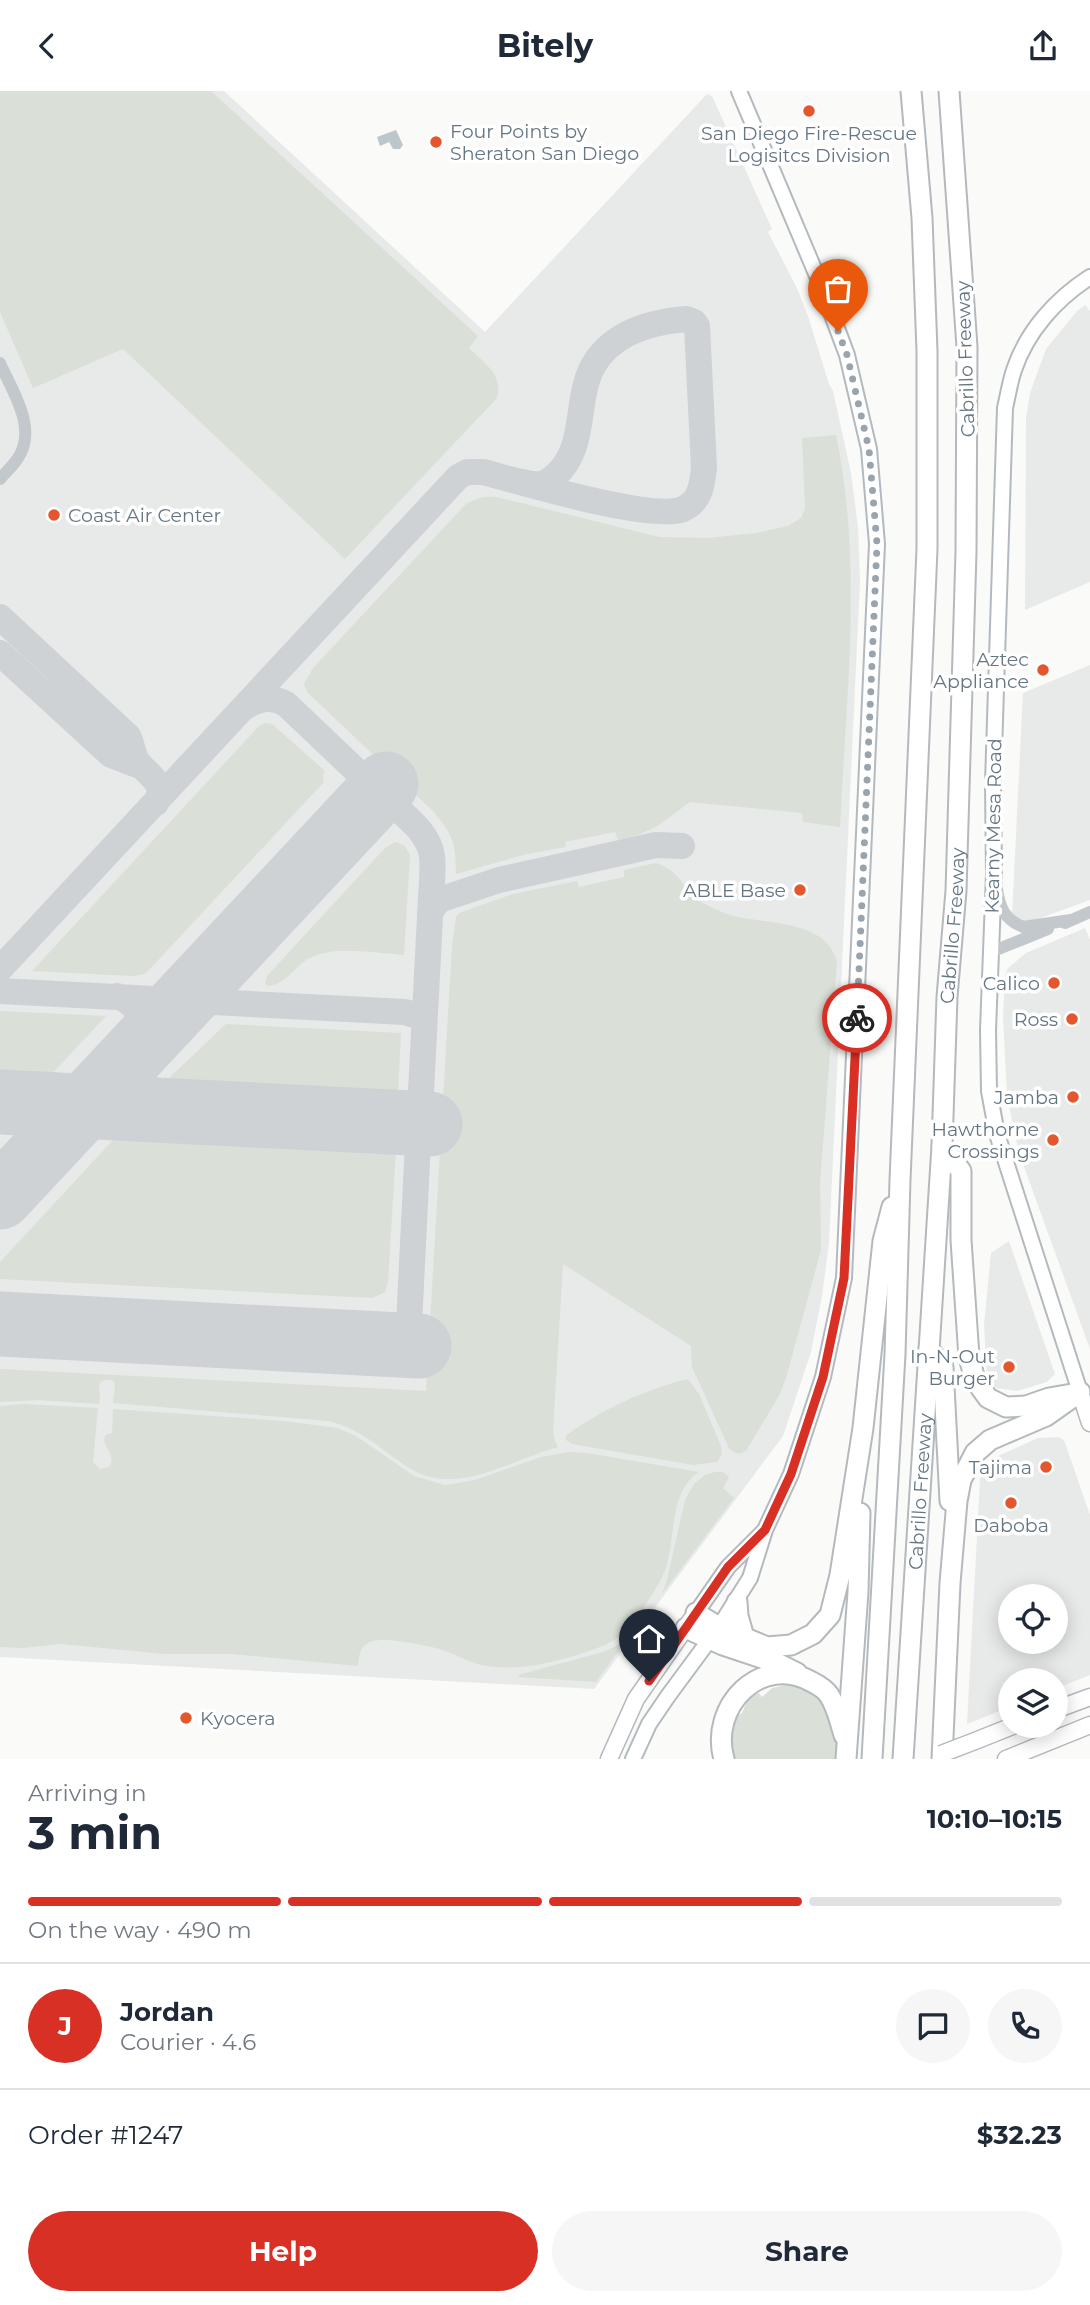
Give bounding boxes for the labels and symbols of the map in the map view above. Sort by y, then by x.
marker: San Diego Fire-Rescue Logisitcs Division [801,103,817,119]
place label: Four Points by Sheraton San Diego [450,120,639,165]
place label: San Diego Fire-Rescue Logisitcs Division [701,122,917,167]
marker: Four Points by Sheraton San Diego [428,134,444,150]
pin [808,259,868,331]
street label: Cabrillo Freeway [951,280,980,438]
place label: Coast Air Center [68,504,221,527]
marker: Coast Air Center [46,507,62,523]
place label: Aztec Appliance [933,648,1029,693]
marker: Aztec Appliance [1035,662,1051,678]
street label: Kearny Mesa Road [980,738,1007,914]
street label: Cabrillo Freeway [936,846,969,1004]
place label: ABLE Base [683,879,786,902]
marker: ABLE Base [792,882,808,898]
place label: Calico [983,972,1040,995]
marker: Calico [1046,975,1062,991]
courier [822,983,892,1053]
place label: Ross [1014,1008,1058,1031]
marker: Ross [1064,1011,1080,1027]
place label: Jamba [993,1086,1059,1109]
marker: Jamba [1065,1089,1081,1105]
place label: Hawthorne Crossings [931,1118,1039,1163]
marker: Hawthorne Crossings [1045,1132,1061,1148]
place label: In-N-Out Burger [910,1345,995,1390]
marker: In-N-Out Burger [1001,1359,1017,1375]
street label: Cabrillo Freeway [904,1412,937,1571]
place label: Tajima [969,1456,1032,1479]
marker: Tajima [1038,1459,1054,1475]
marker: Daboba [1003,1495,1019,1511]
place label: Daboba [973,1514,1049,1537]
pin [619,1609,679,1681]
place label: Kyocera [200,1707,276,1730]
marker: Kyocera [178,1710,194,1726]

